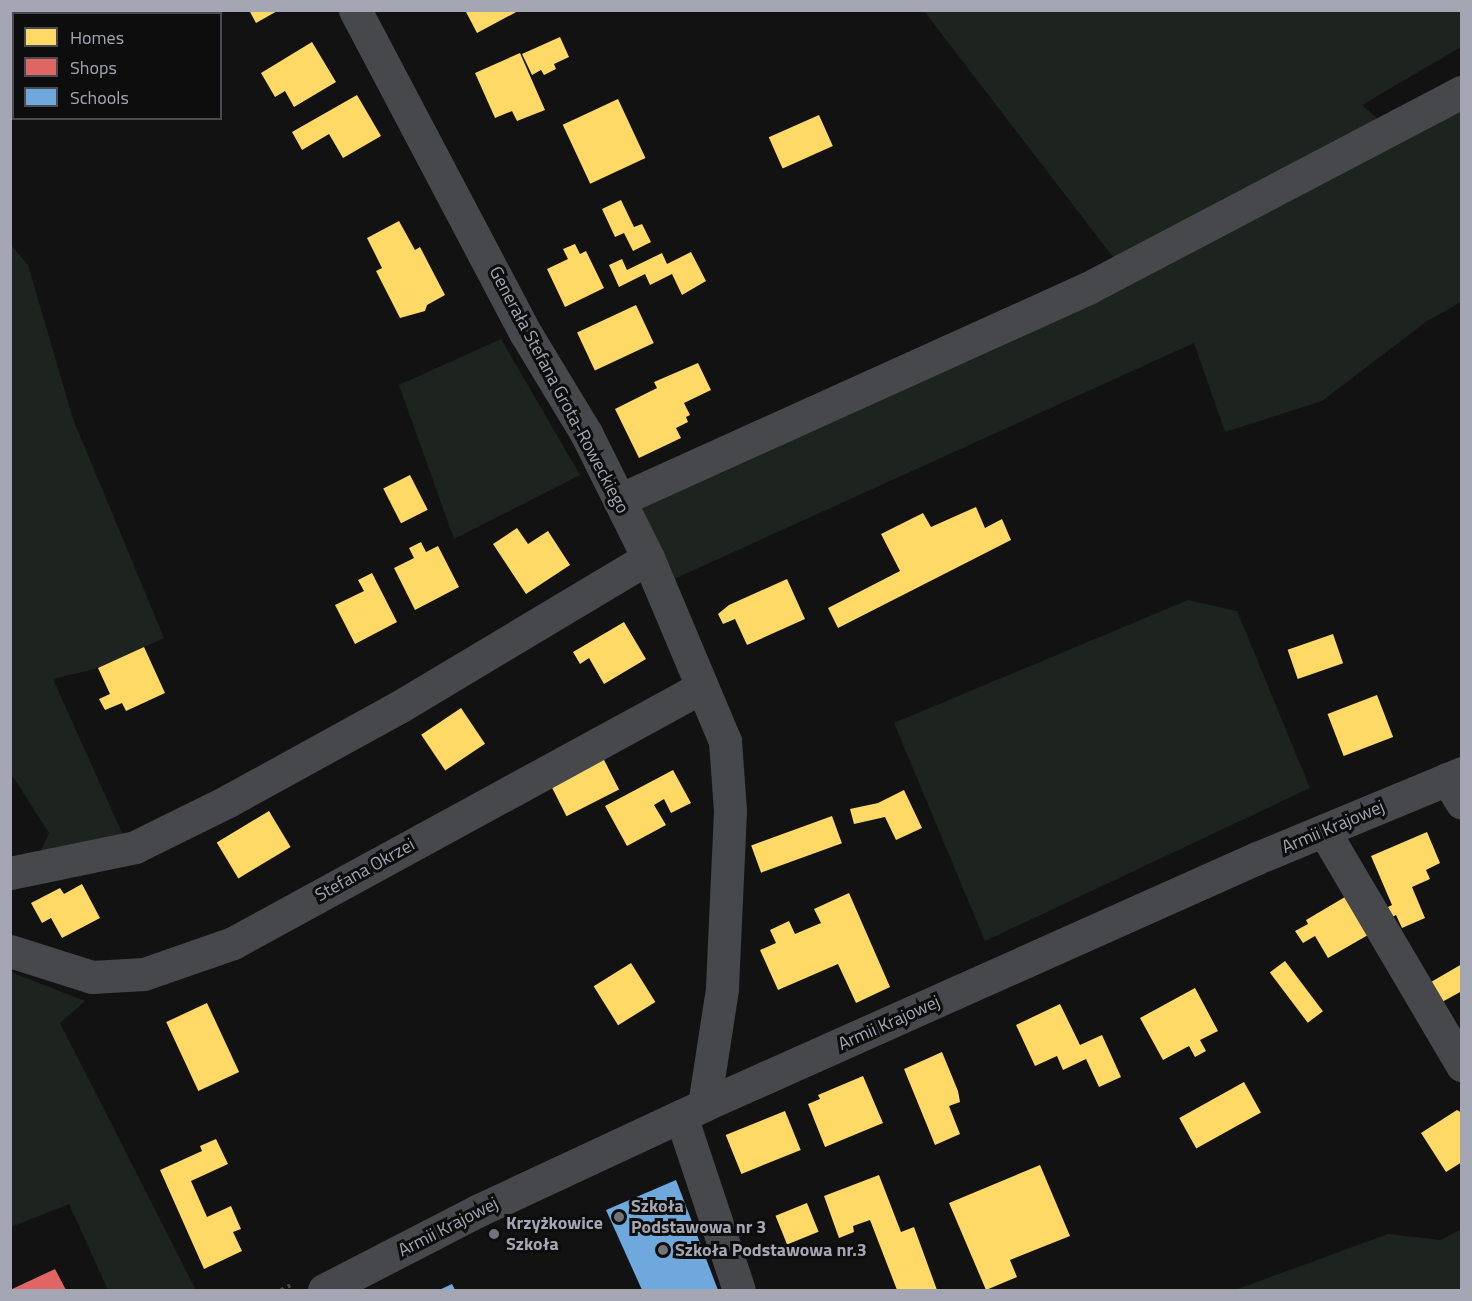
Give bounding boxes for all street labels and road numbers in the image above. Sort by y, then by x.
street label: Generała Stefana Grota-Roweckiego [485,263,633,517]
street label: Armii Krajowej [1278,796,1388,858]
street label: Stefana Okrzei [311,834,419,906]
street label: Armii Krajowej [835,991,943,1055]
street label: Armii Krajowej [394,1193,502,1261]

